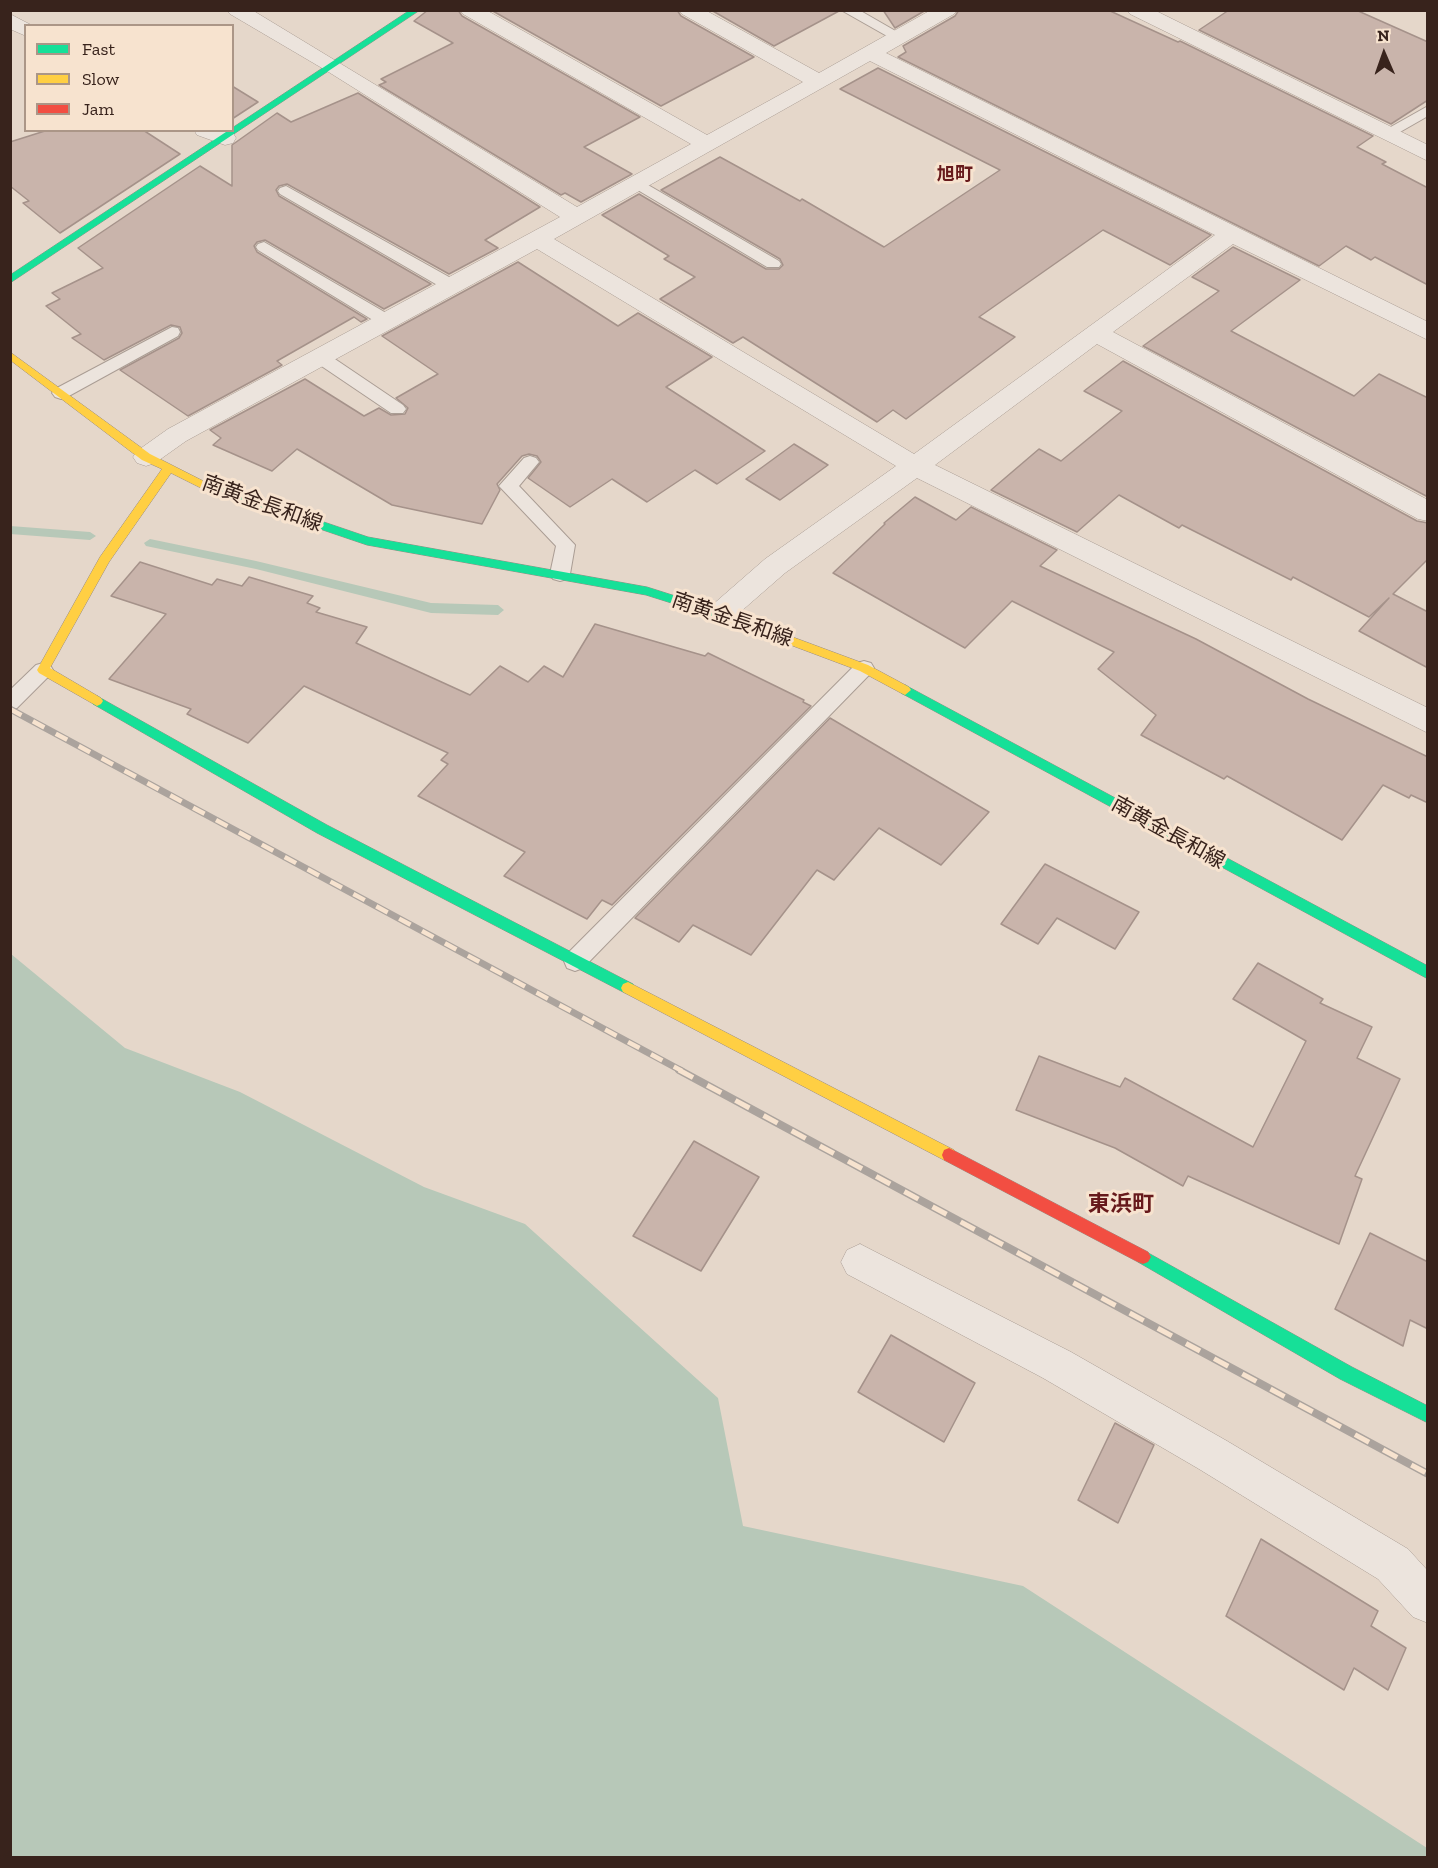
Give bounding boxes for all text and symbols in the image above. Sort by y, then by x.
legend [24,24,234,132]
north arrow [1354,24,1414,84]
text: N [1377,26,1390,45]
text: Fast [82,38,115,60]
text: Slow [82,68,119,90]
text: Jam [82,98,114,120]
district label: 旭町 [937,164,973,186]
street label: 南黄金長和線 [198,471,326,537]
street label: 南黄金長和線 [668,588,796,652]
street label: 南黄金長和線 [1107,791,1229,875]
district label: 東浜町 [1088,1192,1154,1218]

